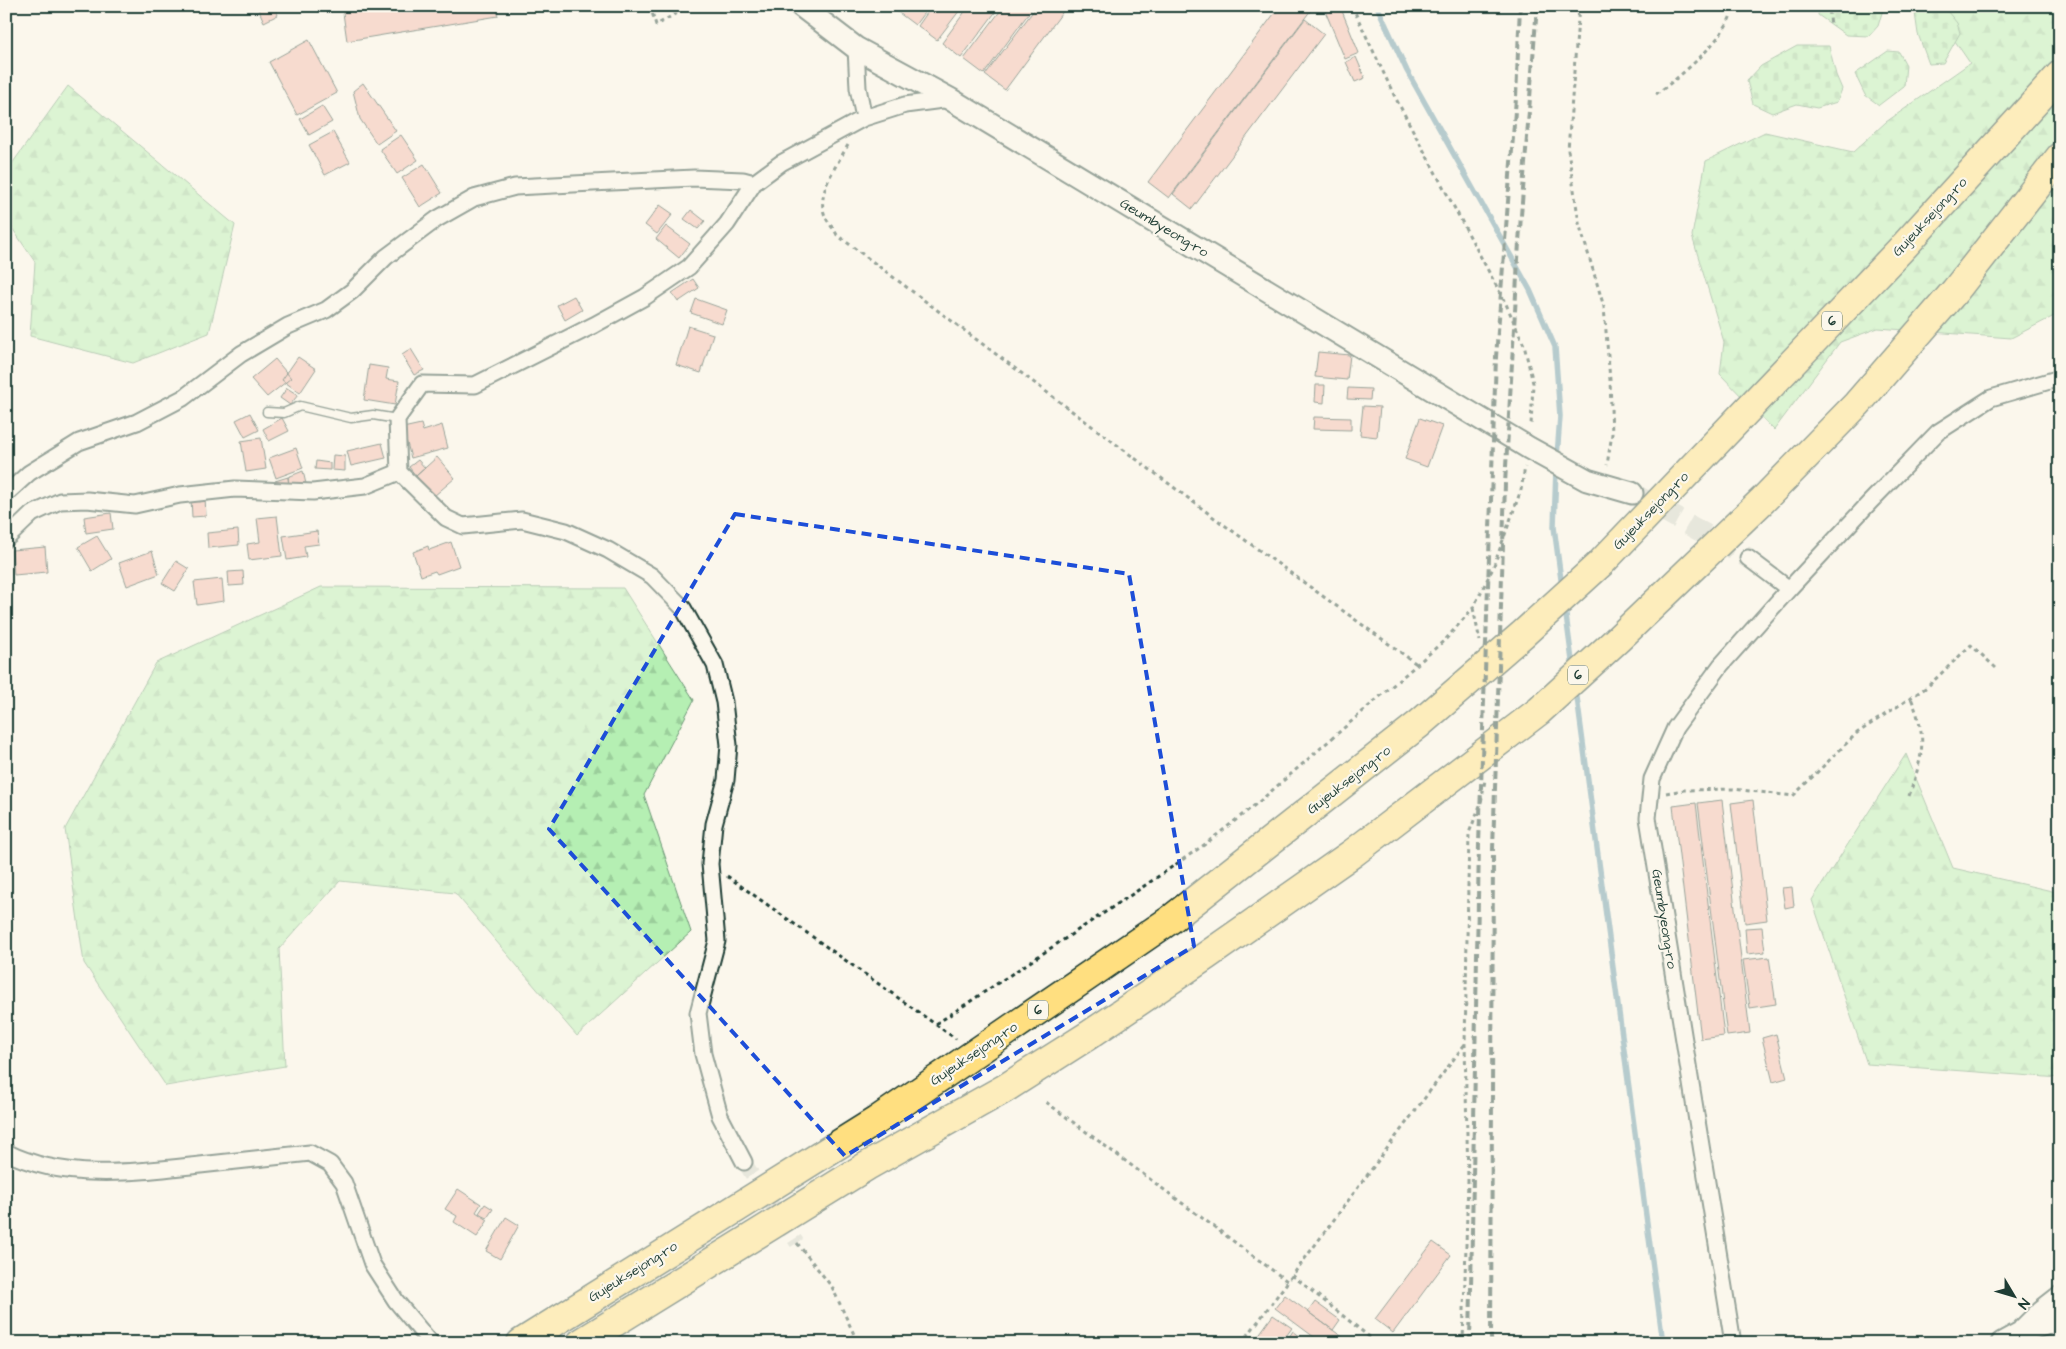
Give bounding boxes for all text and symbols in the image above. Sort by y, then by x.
street label: Gujeuksejong-ro [1888,173,1972,261]
street label: Geumbyeong-ro [1116,194,1212,262]
road number: 6 [1822,312,1842,331]
street label: Gujeuksejong-ro [1608,467,1694,555]
road number: 6 [1568,666,1588,684]
street label: Gujeuksejong-ro [1303,741,1395,819]
street label: Geumbyeong-ro [1646,868,1682,970]
road number: 6 [1028,1000,1048,1020]
street label: Gujeuksejong-ro [926,1017,1022,1091]
street label: Gujeuksejong-ro [585,1237,682,1307]
north arrow [1988,1272,2038,1322]
text: N [2013,1294,2034,1313]

